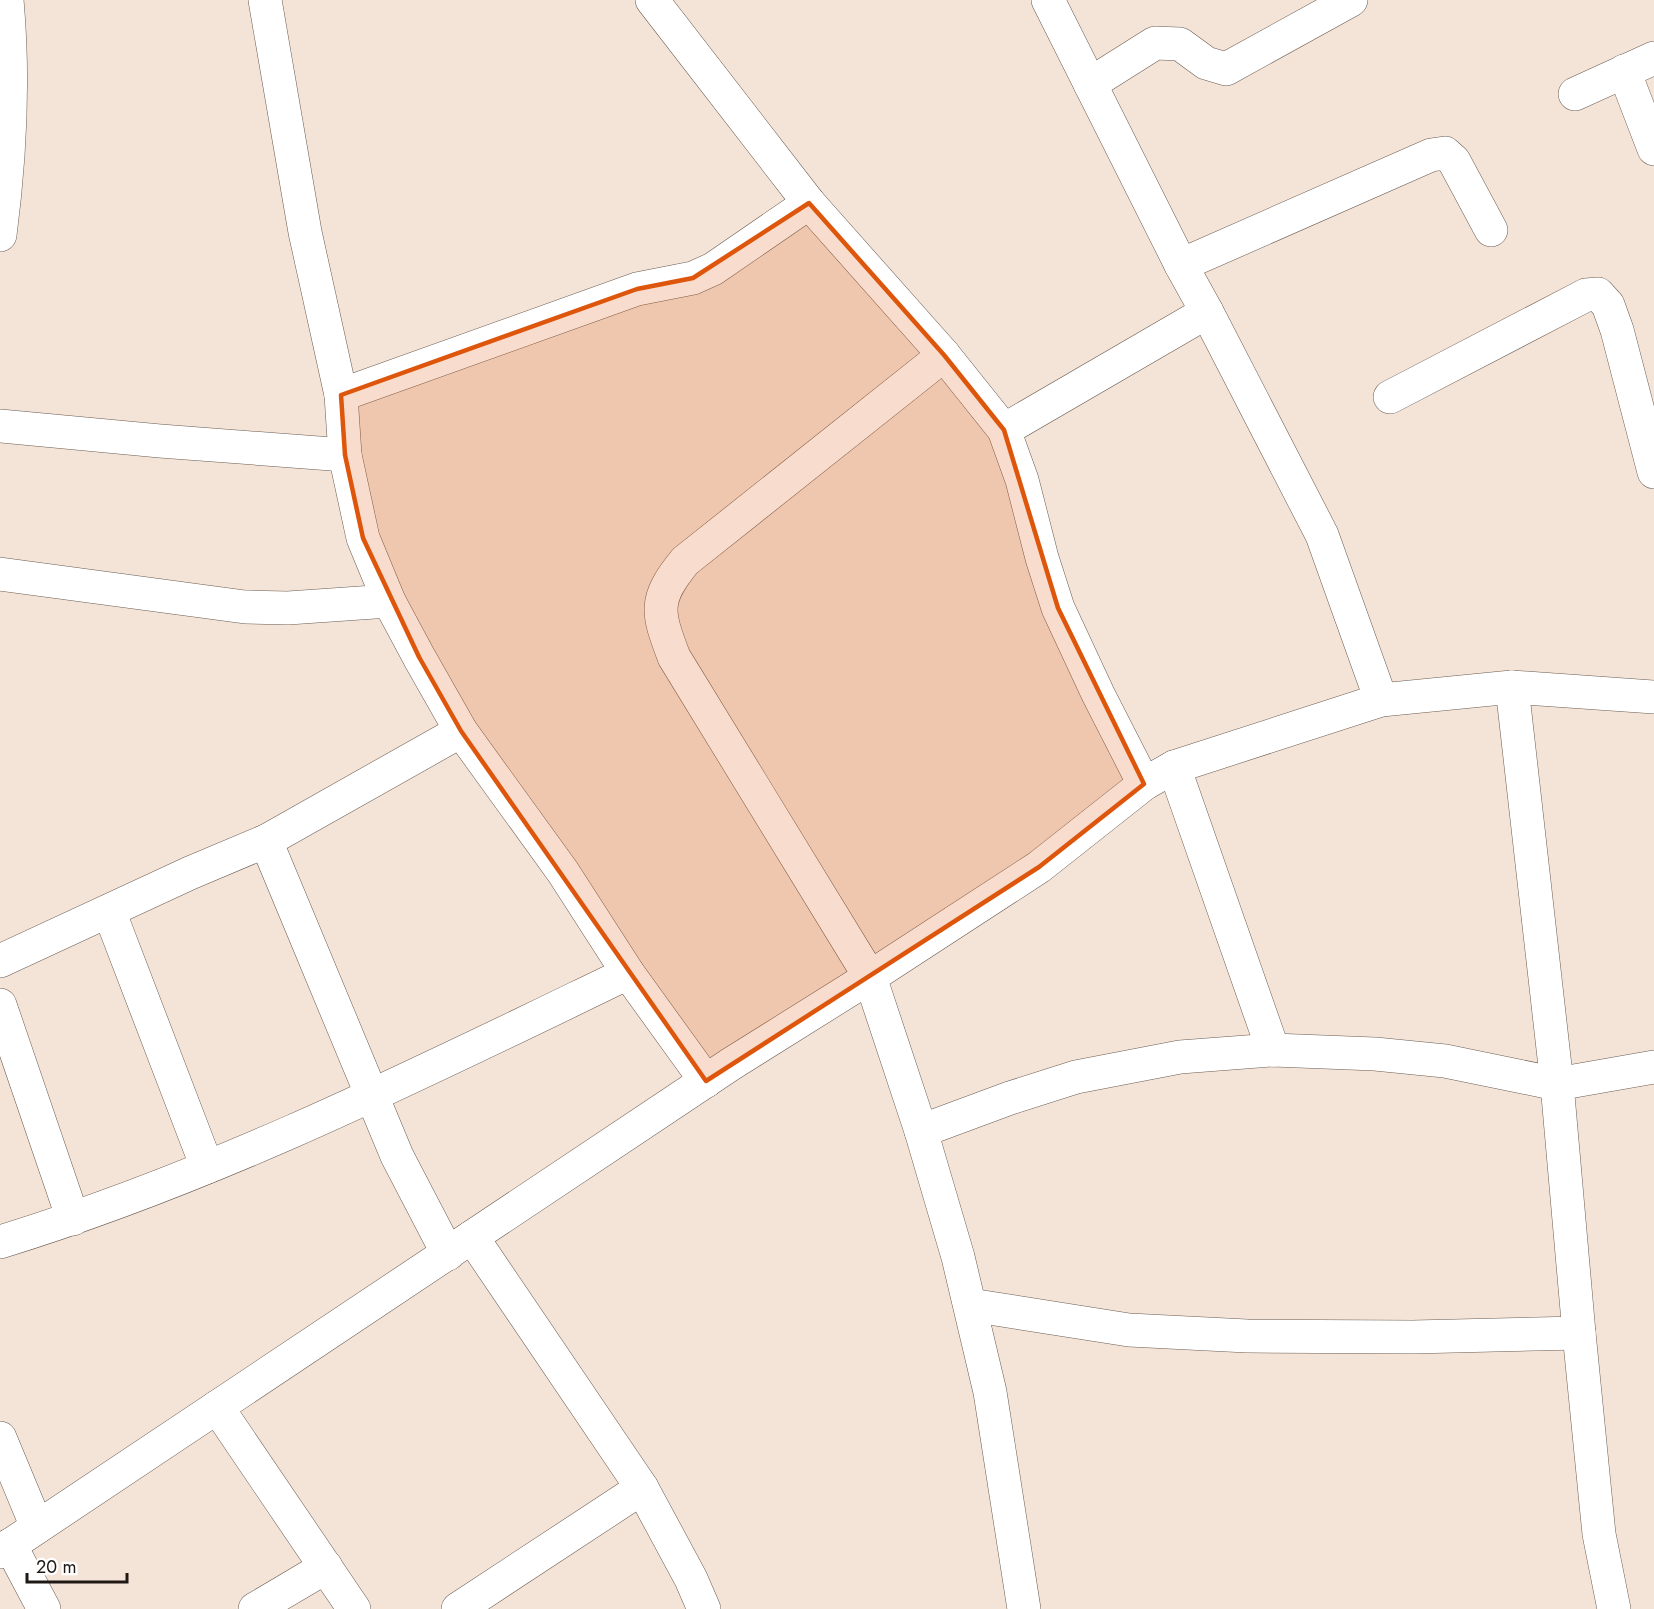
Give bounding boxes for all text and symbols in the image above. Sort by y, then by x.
scale bar [27,1546,128,1584]
text: 20 m [36,1554,76,1580]

